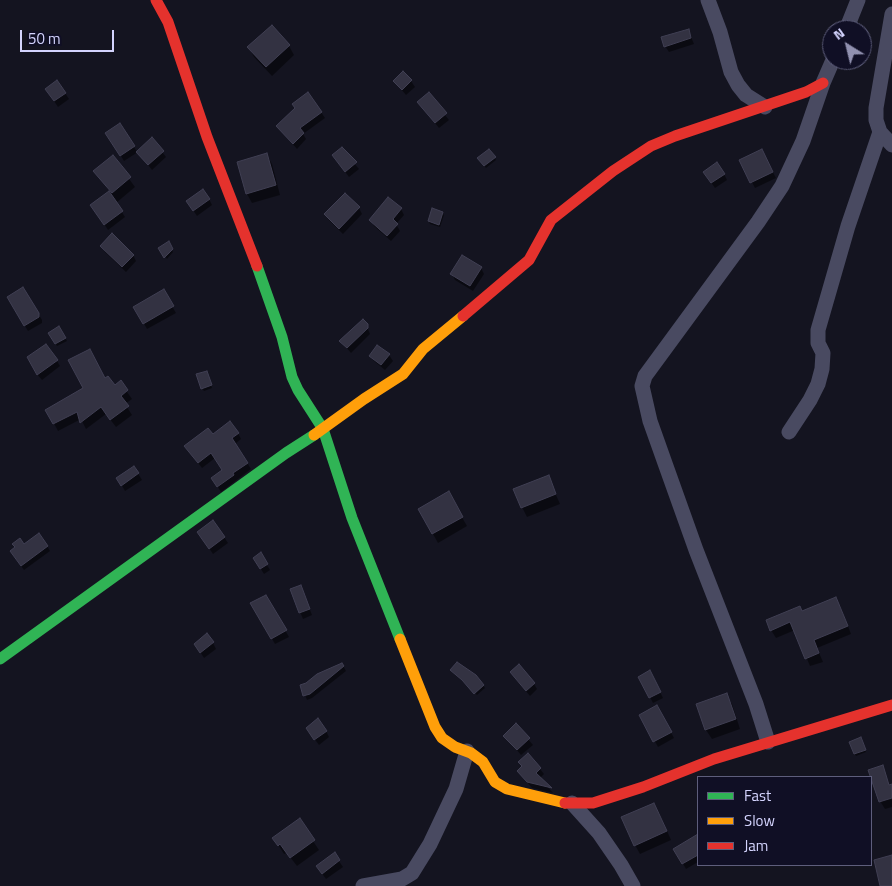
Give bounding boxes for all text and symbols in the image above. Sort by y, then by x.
scale bar [22,20,116,52]
north arrow [822,20,872,70]
text: N [828,22,849,45]
text: 50 m [28,27,61,50]
legend [697,776,872,866]
text: Fast [744,784,771,807]
text: Slow [744,809,775,832]
text: Jam [744,834,768,857]

